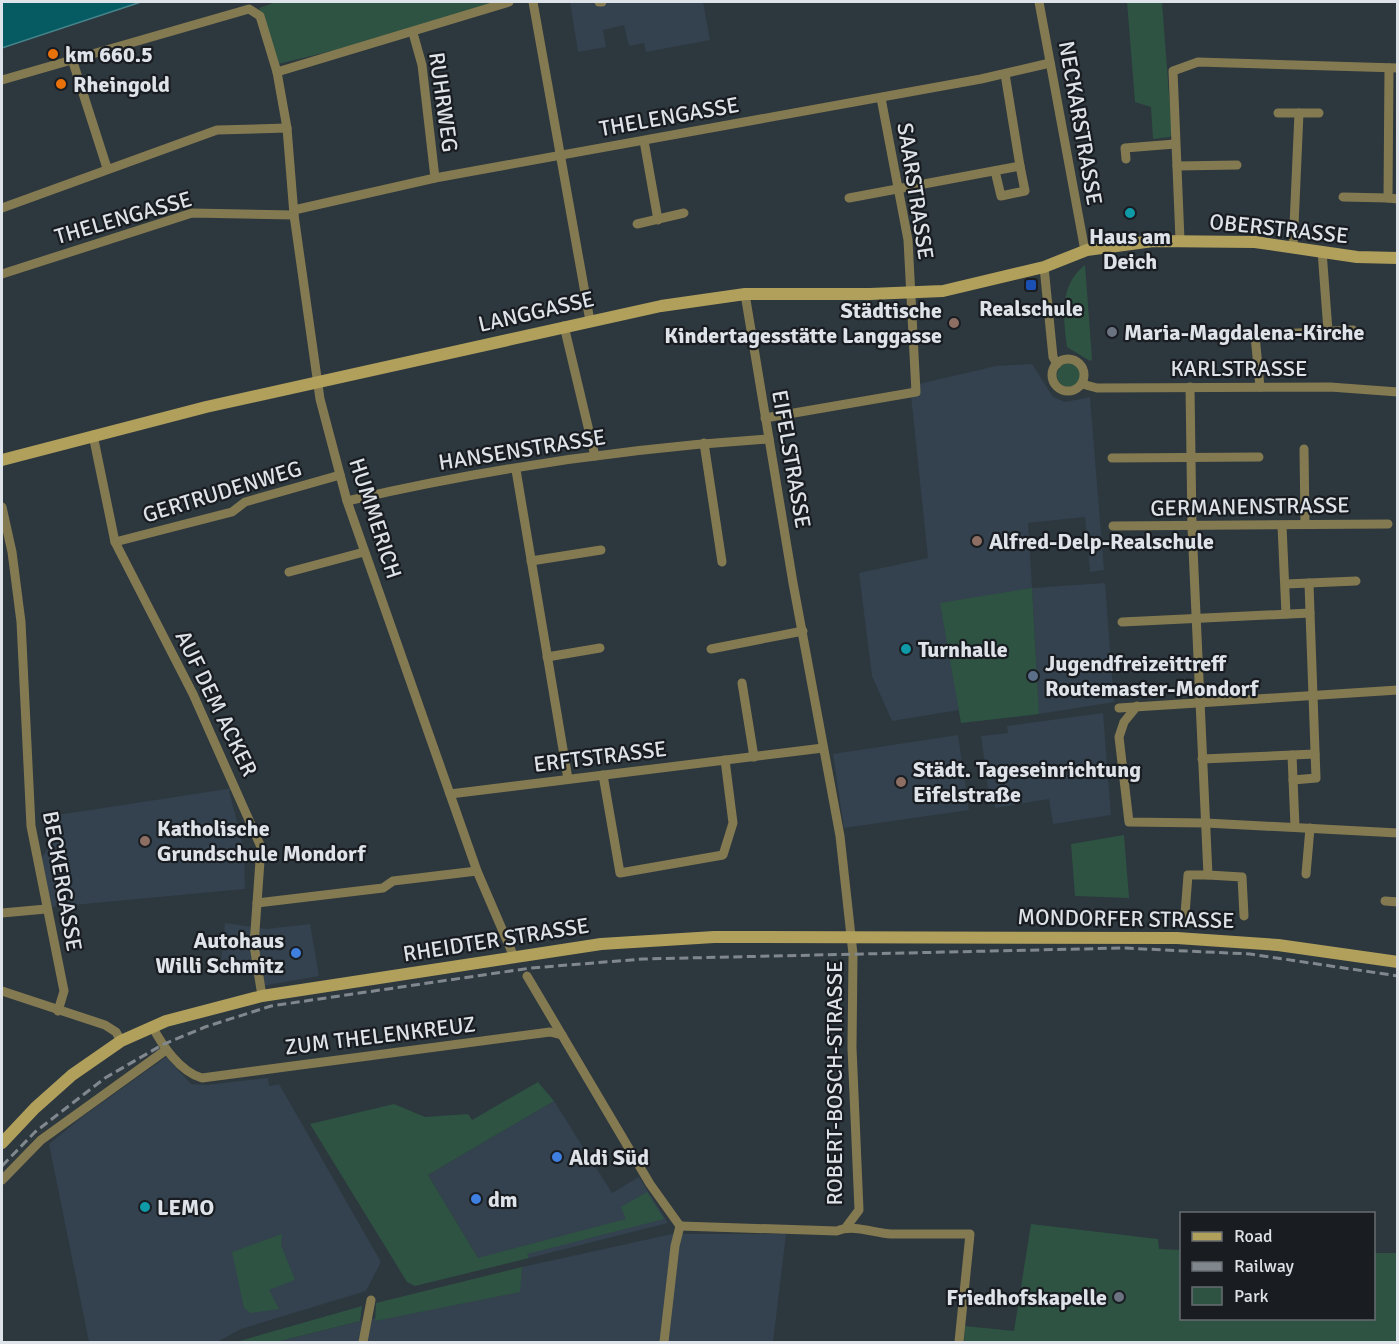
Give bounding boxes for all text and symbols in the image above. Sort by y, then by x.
street label: NECKARSTRASSE [1053,39,1108,207]
place label: km 660.5 [65,41,153,68]
marker: km 660.5 [46,47,60,61]
street label: RUHRWEG [423,50,464,154]
place label: Rheingold [73,71,170,98]
marker: Rheingold [54,77,68,91]
street label: THELENGASSE [597,91,741,142]
street label: SAARSTRASSE [891,121,940,262]
street label: THELENGASSE [52,185,195,250]
marker: Haus am Deich [1123,206,1137,220]
street label: OBERSTRASSE [1208,208,1350,249]
place label: Haus am Deich [1089,223,1171,275]
marker: Realschule [1024,278,1038,292]
street label: LANGGASSE [475,285,597,338]
place label: Realschule [979,295,1083,322]
place label: Städtische Kindertagesstätte Langgasse [664,297,942,349]
marker: Städtische Kindertagesstätte Langgasse [947,316,961,330]
place label: Maria-Magdalena-Kirche [1124,319,1365,346]
marker: Maria-Magdalena-Kirche [1105,325,1119,339]
street label: KARLSTRASSE [1170,355,1308,382]
street label: EIFELSTRASSE [766,388,817,530]
street label: HANSENSTRASSE [437,423,608,476]
street label: GERTRUDENWEG [139,454,305,528]
street label: HUMMERICH [343,454,408,582]
street label: GERMANENSTRASSE [1150,491,1350,522]
place label: Alfred-Delp-Realschule [989,528,1214,555]
marker: Alfred-Delp-Realschule [970,534,984,548]
street label: AUF DEM ACKER [170,626,263,780]
place label: Turnhalle [918,636,1008,663]
marker: Turnhalle [899,642,913,656]
place label: Jugendfreizeittreff Routemaster-Mondorf [1045,650,1259,702]
marker: Jugendfreizeittreff Routemaster-Mondorf [1026,669,1040,683]
street label: ERFTSTRASSE [532,735,668,778]
place label: Städt. Tageseinrichtung Eifelstraße [913,756,1141,808]
marker: Städt. Tageseinrichtung Eifelstraße [894,775,908,789]
street label: BECKERGASSE [37,809,88,953]
place label: Katholische Grundschule Mondorf [157,815,366,867]
marker: Katholische Grundschule Mondorf [138,834,152,848]
street label: MONDORFER STRASSE [1017,903,1235,934]
street label: RHEIDTER STRASSE [401,911,591,968]
place label: Autohaus Willi Schmitz [156,927,284,979]
marker: Autohaus Willi Schmitz [289,946,303,960]
street label: ROBERT-BOSCH-STRASSE [821,960,848,1206]
street label: ZUM THELENKREUZ [283,1010,477,1061]
place label: Aldi Süd [569,1144,649,1171]
marker: Aldi Süd [550,1150,564,1164]
place label: dm [488,1186,518,1213]
marker: dm [469,1192,483,1206]
place label: LEMO [157,1194,214,1221]
marker: LEMO [138,1200,152,1214]
legend [1180,1212,1375,1320]
text: Road [1234,1225,1273,1247]
text: Railway [1234,1255,1295,1277]
place label: Friedhofskapelle [946,1284,1107,1311]
text: Park [1234,1285,1269,1307]
marker: Friedhofskapelle [1112,1290,1126,1304]

